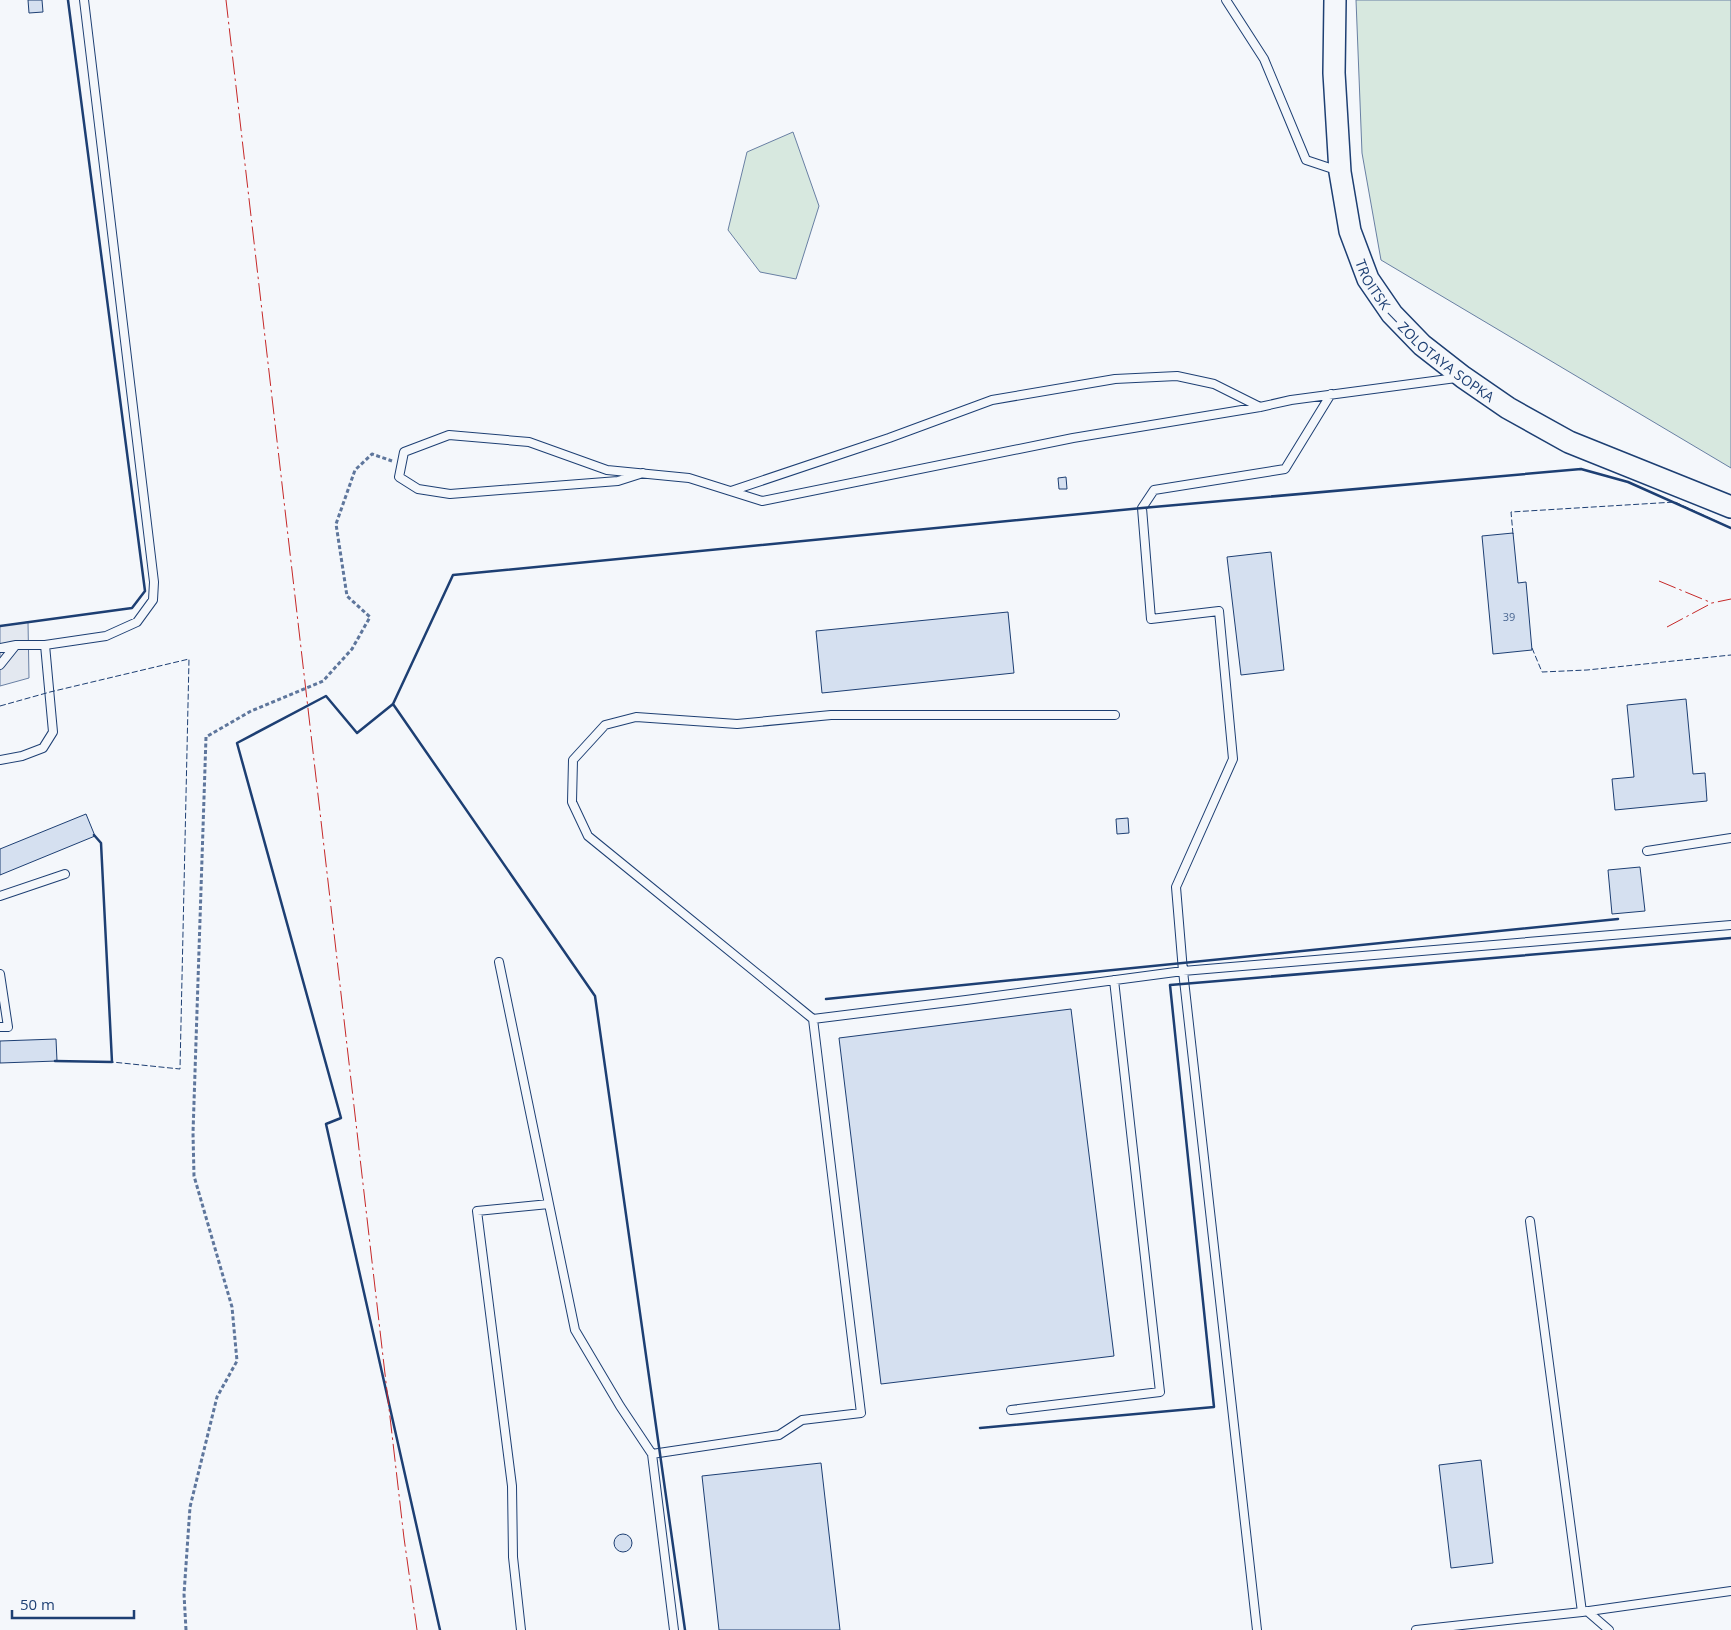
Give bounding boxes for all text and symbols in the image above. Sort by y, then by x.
street label: TROITSK — ZOLOTAYA SOPKA [1352,256,1499,406]
house number: 39 [1503,609,1515,624]
scale bar [12,1588,135,1620]
text: 50 m [20,1594,55,1614]

